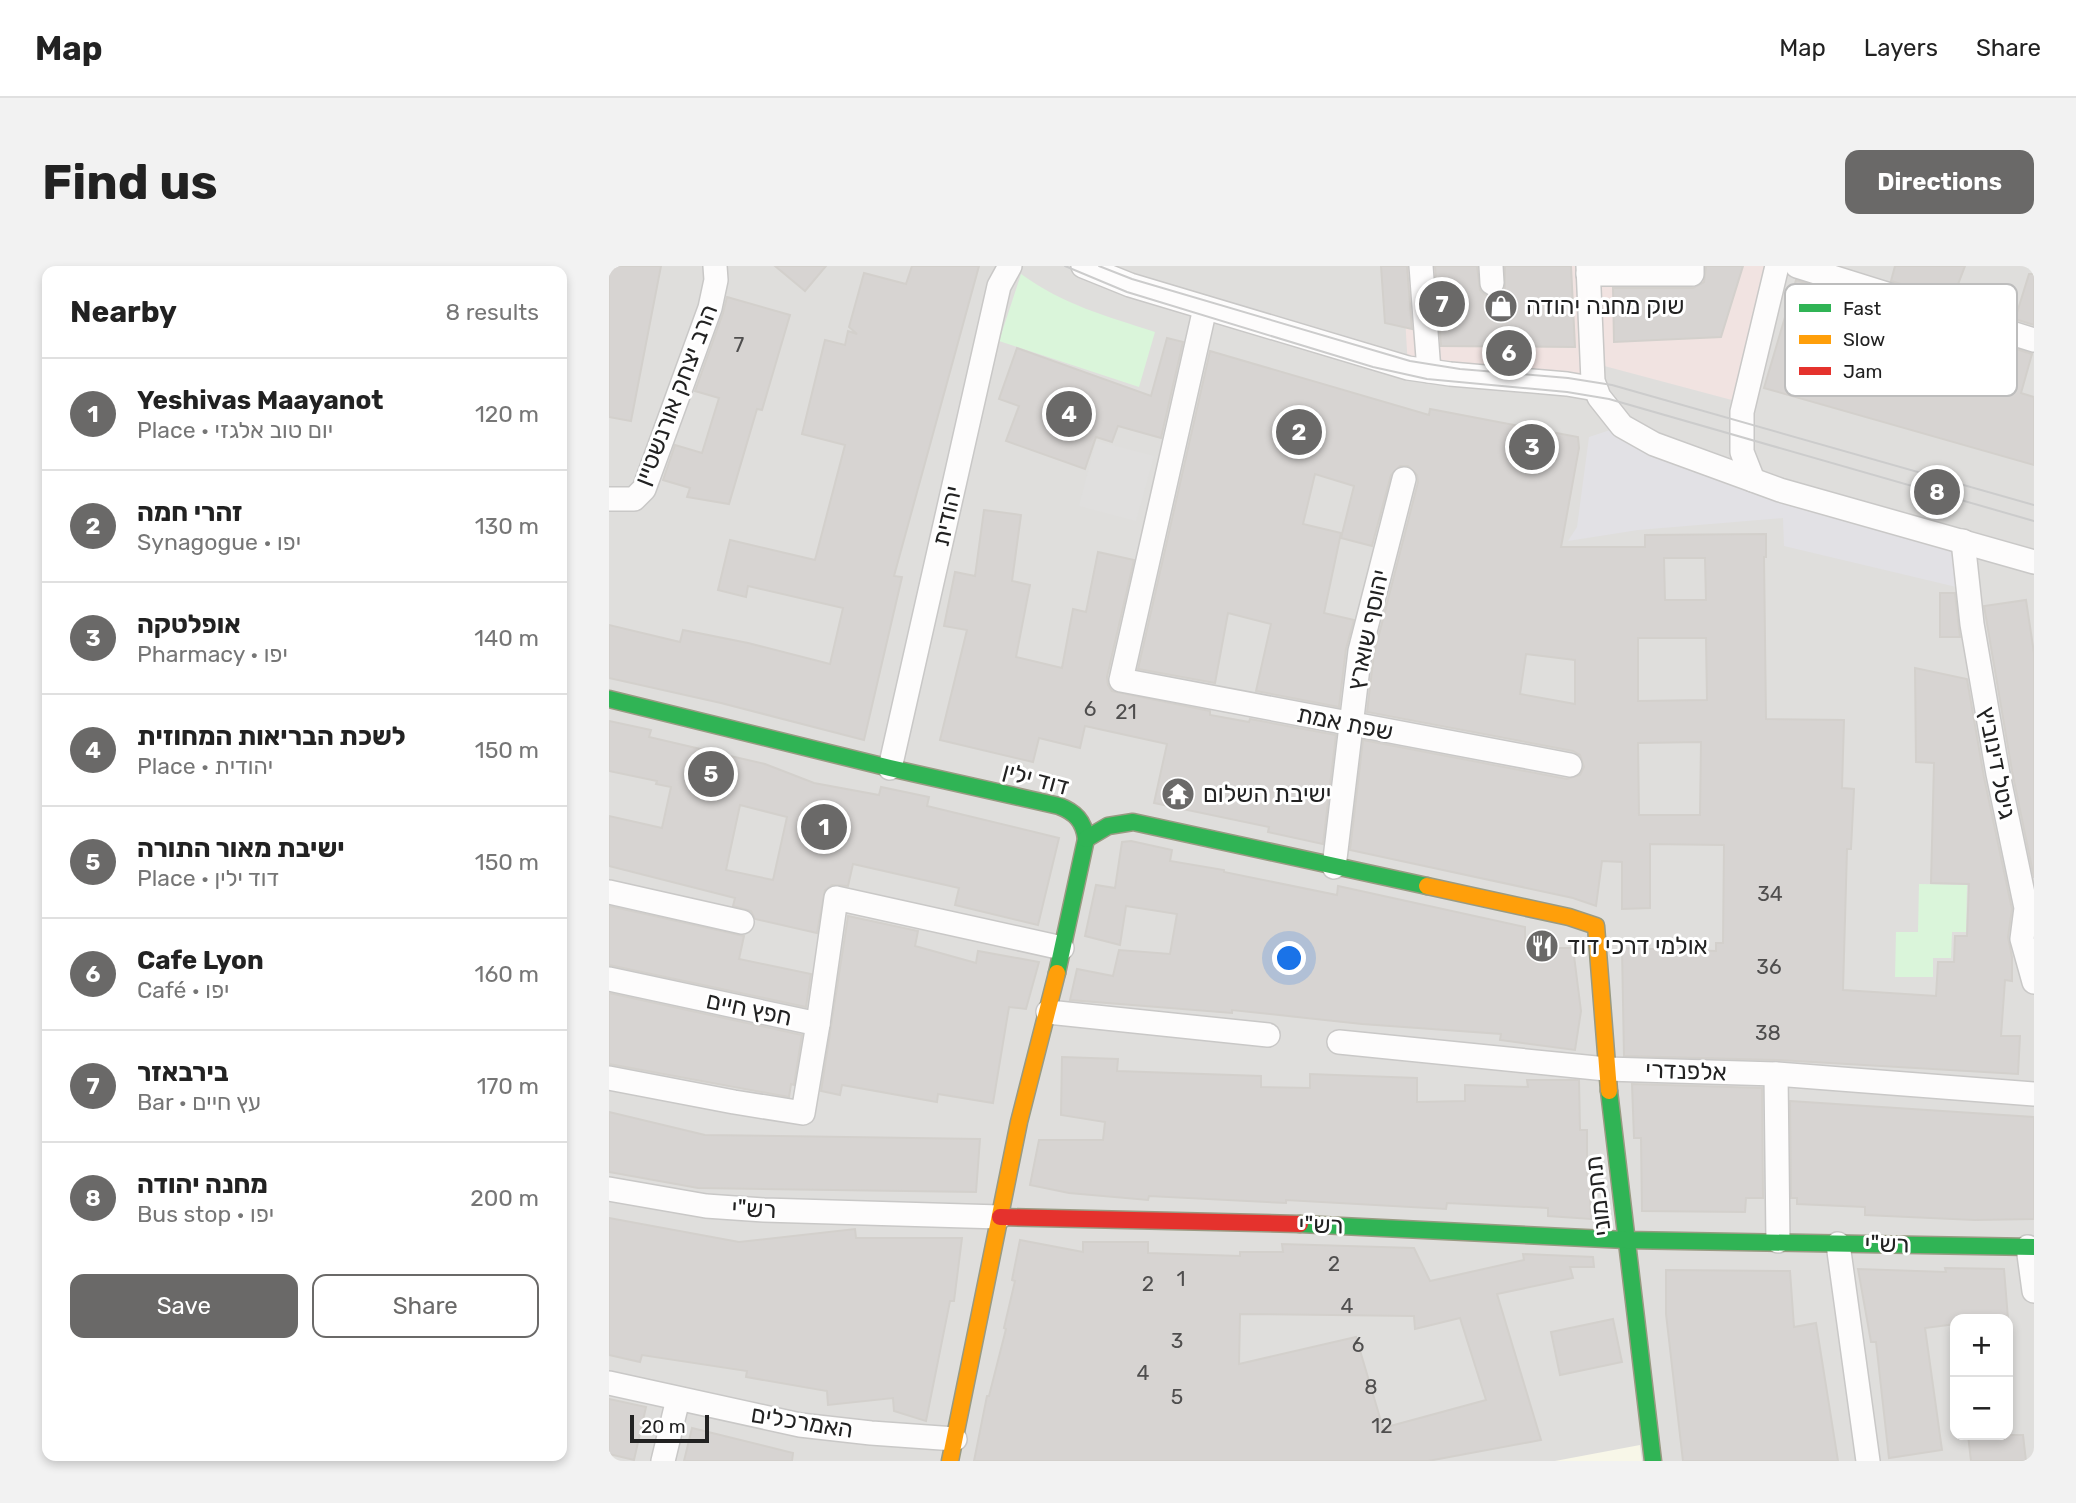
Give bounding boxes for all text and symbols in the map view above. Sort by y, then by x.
text: Map [35,29,103,68]
text: Map [1779,34,1826,62]
text: Layers [1864,34,1938,62]
text: Share [1976,34,2041,62]
button: Directions [1845,150,2034,214]
text: Find us [42,153,218,211]
pin: 7 [1419,278,1465,330]
legend [1785,284,2017,396]
shop icon: שוק מחנה יהודה [1482,287,1520,325]
place label: שוק מחנה יהודה [1526,292,1684,320]
text: Nearby [70,294,177,330]
text: Fast [1843,297,1882,320]
text: 8 results [445,298,539,326]
street label: הרב יצחק אורנשטיין [629,301,723,489]
pin: 6 [1486,327,1532,379]
text: Slow [1843,328,1885,351]
house number: 7 [734,332,745,357]
text: Jam [1843,360,1882,383]
text: Yeshivas Maayanot [137,385,383,416]
pin: 4 [1046,388,1092,440]
text: 1 [87,400,99,428]
text: 120 m [475,400,539,428]
pin: 2 [1276,406,1322,458]
text: Place · יום טוב אלגזי [137,416,333,444]
pin: 3 [1509,421,1555,473]
pin: 8 [1914,466,1960,518]
street label: יהודית [926,483,968,549]
text: זהרי חמה [137,497,243,528]
text: 2 [86,512,100,540]
text: 130 m [475,512,539,540]
text: Synagogue · יפו [137,528,301,556]
street label: יהוסף שוארץ [1342,567,1394,693]
text: אופלטקה [137,609,241,640]
text: 3 [85,624,101,652]
text: 140 m [474,624,539,652]
text: Pharmacy · יפו [137,640,288,668]
house number: 6 [1084,696,1096,721]
house number: 21 [1115,699,1137,724]
street label: שפת אמת [1295,700,1395,746]
street label: גיטל דינוביץ [1972,704,2022,822]
text: לשכת הבריאות המחוזית [137,721,406,752]
text: 4 [85,736,101,764]
text: 150 m [475,736,539,764]
pin: 5 [688,748,734,800]
text: Place · יהודית [137,752,273,780]
street label: דוד ילין [1000,757,1072,801]
temple icon: ישיבת השלום [1159,775,1197,813]
place label: ישיבת השלום [1203,780,1331,808]
pin: 1 [801,801,847,853]
text: ישיבת מאור התורה [137,833,345,864]
text: 5 [86,848,100,876]
text: 150 m [475,848,539,876]
text: Place · דוד ילין [137,864,279,892]
house number: 34 [1757,881,1783,906]
restaurant icon: אולמי דרכי דוד [1523,927,1561,965]
place label: אולמי דרכי דוד [1567,932,1708,960]
your location [1272,941,1306,975]
text: Cafe Lyon [137,945,264,976]
house number: 36 [1756,954,1782,979]
text: 6 [86,960,100,988]
text: 160 m [475,960,539,988]
text: Café · יפו [137,976,229,1004]
street label: חפץ חיים [704,986,794,1032]
house number: 38 [1755,1020,1781,1045]
street label: אלפנדרי [1645,1056,1727,1086]
text: בירבאזר [137,1057,229,1088]
text: 7 [86,1072,100,1100]
text: 170 m [477,1072,539,1100]
text: Bar · עץ חיים [137,1088,261,1116]
street label: תחכמוני [1579,1154,1617,1238]
text: מחנה יהודה [137,1169,268,1200]
text: 8 [85,1184,101,1212]
text: 200 m [470,1184,539,1212]
street label: רש"י [731,1194,777,1224]
text: Bus stop · יפו [137,1200,274,1228]
street label: רש"י [1298,1211,1344,1239]
street label: רש"י [1864,1230,1910,1258]
house number: 2 [1328,1251,1340,1276]
house number: 1 [1177,1266,1186,1291]
house number: 2 [1142,1271,1154,1296]
button: Save [70,1274,298,1338]
button: Share [312,1274,539,1338]
house number: 4 [1340,1293,1354,1318]
map controls [1950,1314,2013,1440]
button: + [1950,1314,2013,1377]
house number: 3 [1171,1328,1183,1353]
house number: 6 [1352,1332,1364,1357]
house number: 4 [1136,1360,1150,1385]
house number: 8 [1364,1374,1378,1399]
button: − [1950,1377,2013,1440]
house number: 5 [1171,1384,1183,1409]
street label: האמרכלים [749,1400,855,1444]
scale bar [630,1412,709,1444]
house number: 12 [1371,1413,1393,1438]
text: 20 m [641,1415,686,1438]

